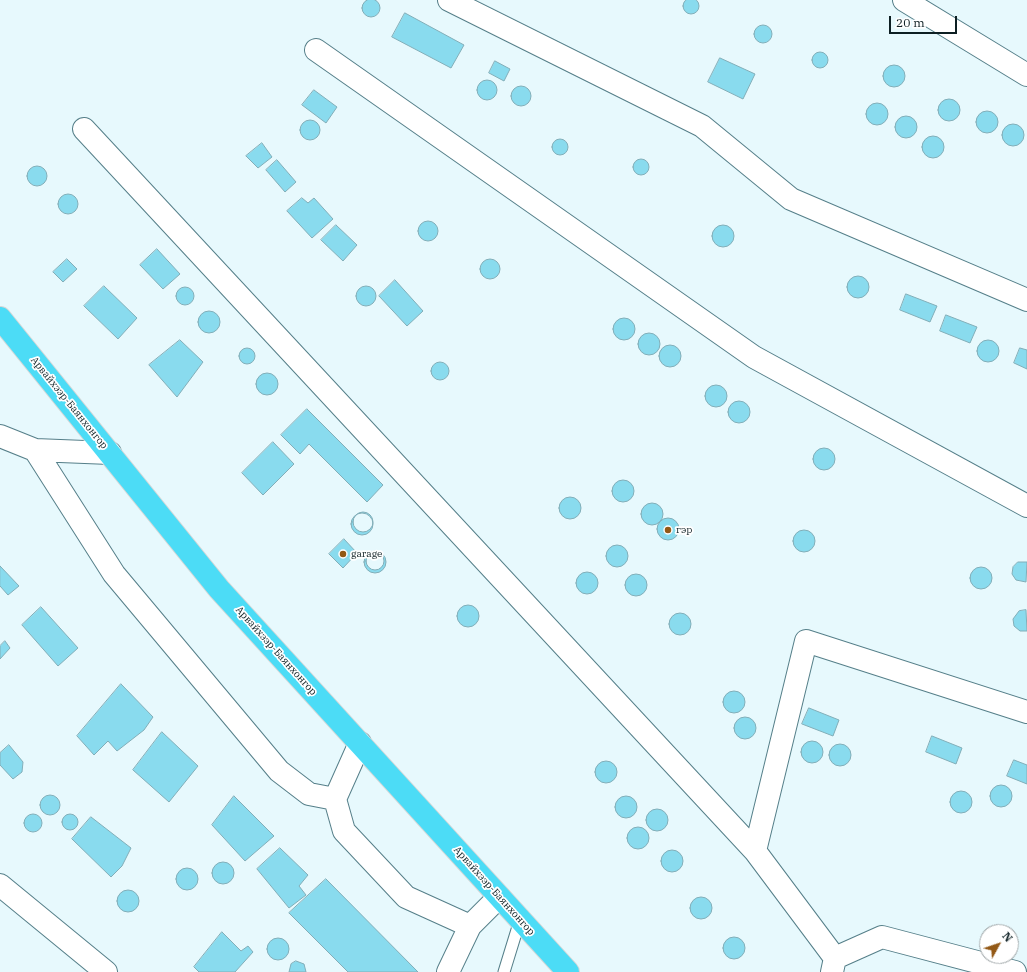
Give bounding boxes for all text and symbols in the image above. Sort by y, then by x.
scale bar [891,8,959,34]
text: 20 m [896,15,925,30]
street label: Арвайхээр-Баянхонгор [28,354,110,452]
place label: гэр [676,524,692,536]
marker: гэр [663,525,673,535]
place label: garage [351,548,382,560]
marker: garage [338,549,348,559]
street label: Арвайхээр-Баянхонгор [233,604,319,698]
street label: Арвайхээр-Баянхонгор [451,844,537,938]
north arrow [979,924,1019,964]
text: N [999,929,1016,945]

